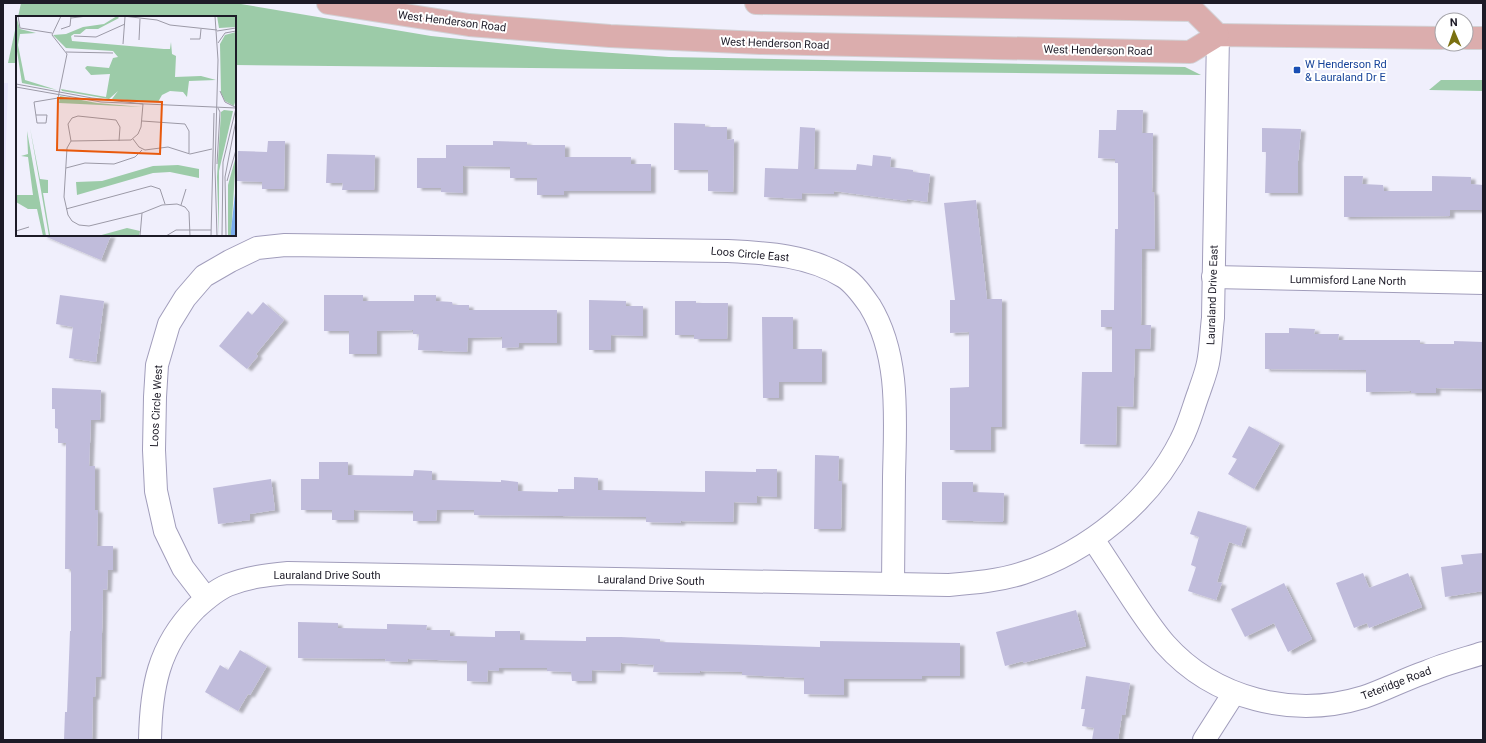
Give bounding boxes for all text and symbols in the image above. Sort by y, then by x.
street label: West Henderson Road [397,8,507,35]
north arrow [1434,12,1474,52]
inset map [16,16,236,236]
text: N [1450,16,1458,29]
street label: West Henderson Road [720,35,830,52]
street label: West Henderson Road [1043,43,1153,58]
place label: W Henderson Rd & Lauraland Dr E [1305,58,1387,84]
marker: W Henderson Rd & Lauraland Dr E [1292,65,1302,75]
street label: Lauraland Drive East [1204,244,1221,345]
street label: Loos Circle East [710,245,790,264]
street label: Lummisford Lane North [1290,273,1406,288]
street label: Loos Circle West [148,364,165,447]
street label: Lauraland Drive South [273,569,381,582]
street label: Lauraland Drive South [597,573,705,588]
street label: Teteridge Road [1359,664,1433,703]

